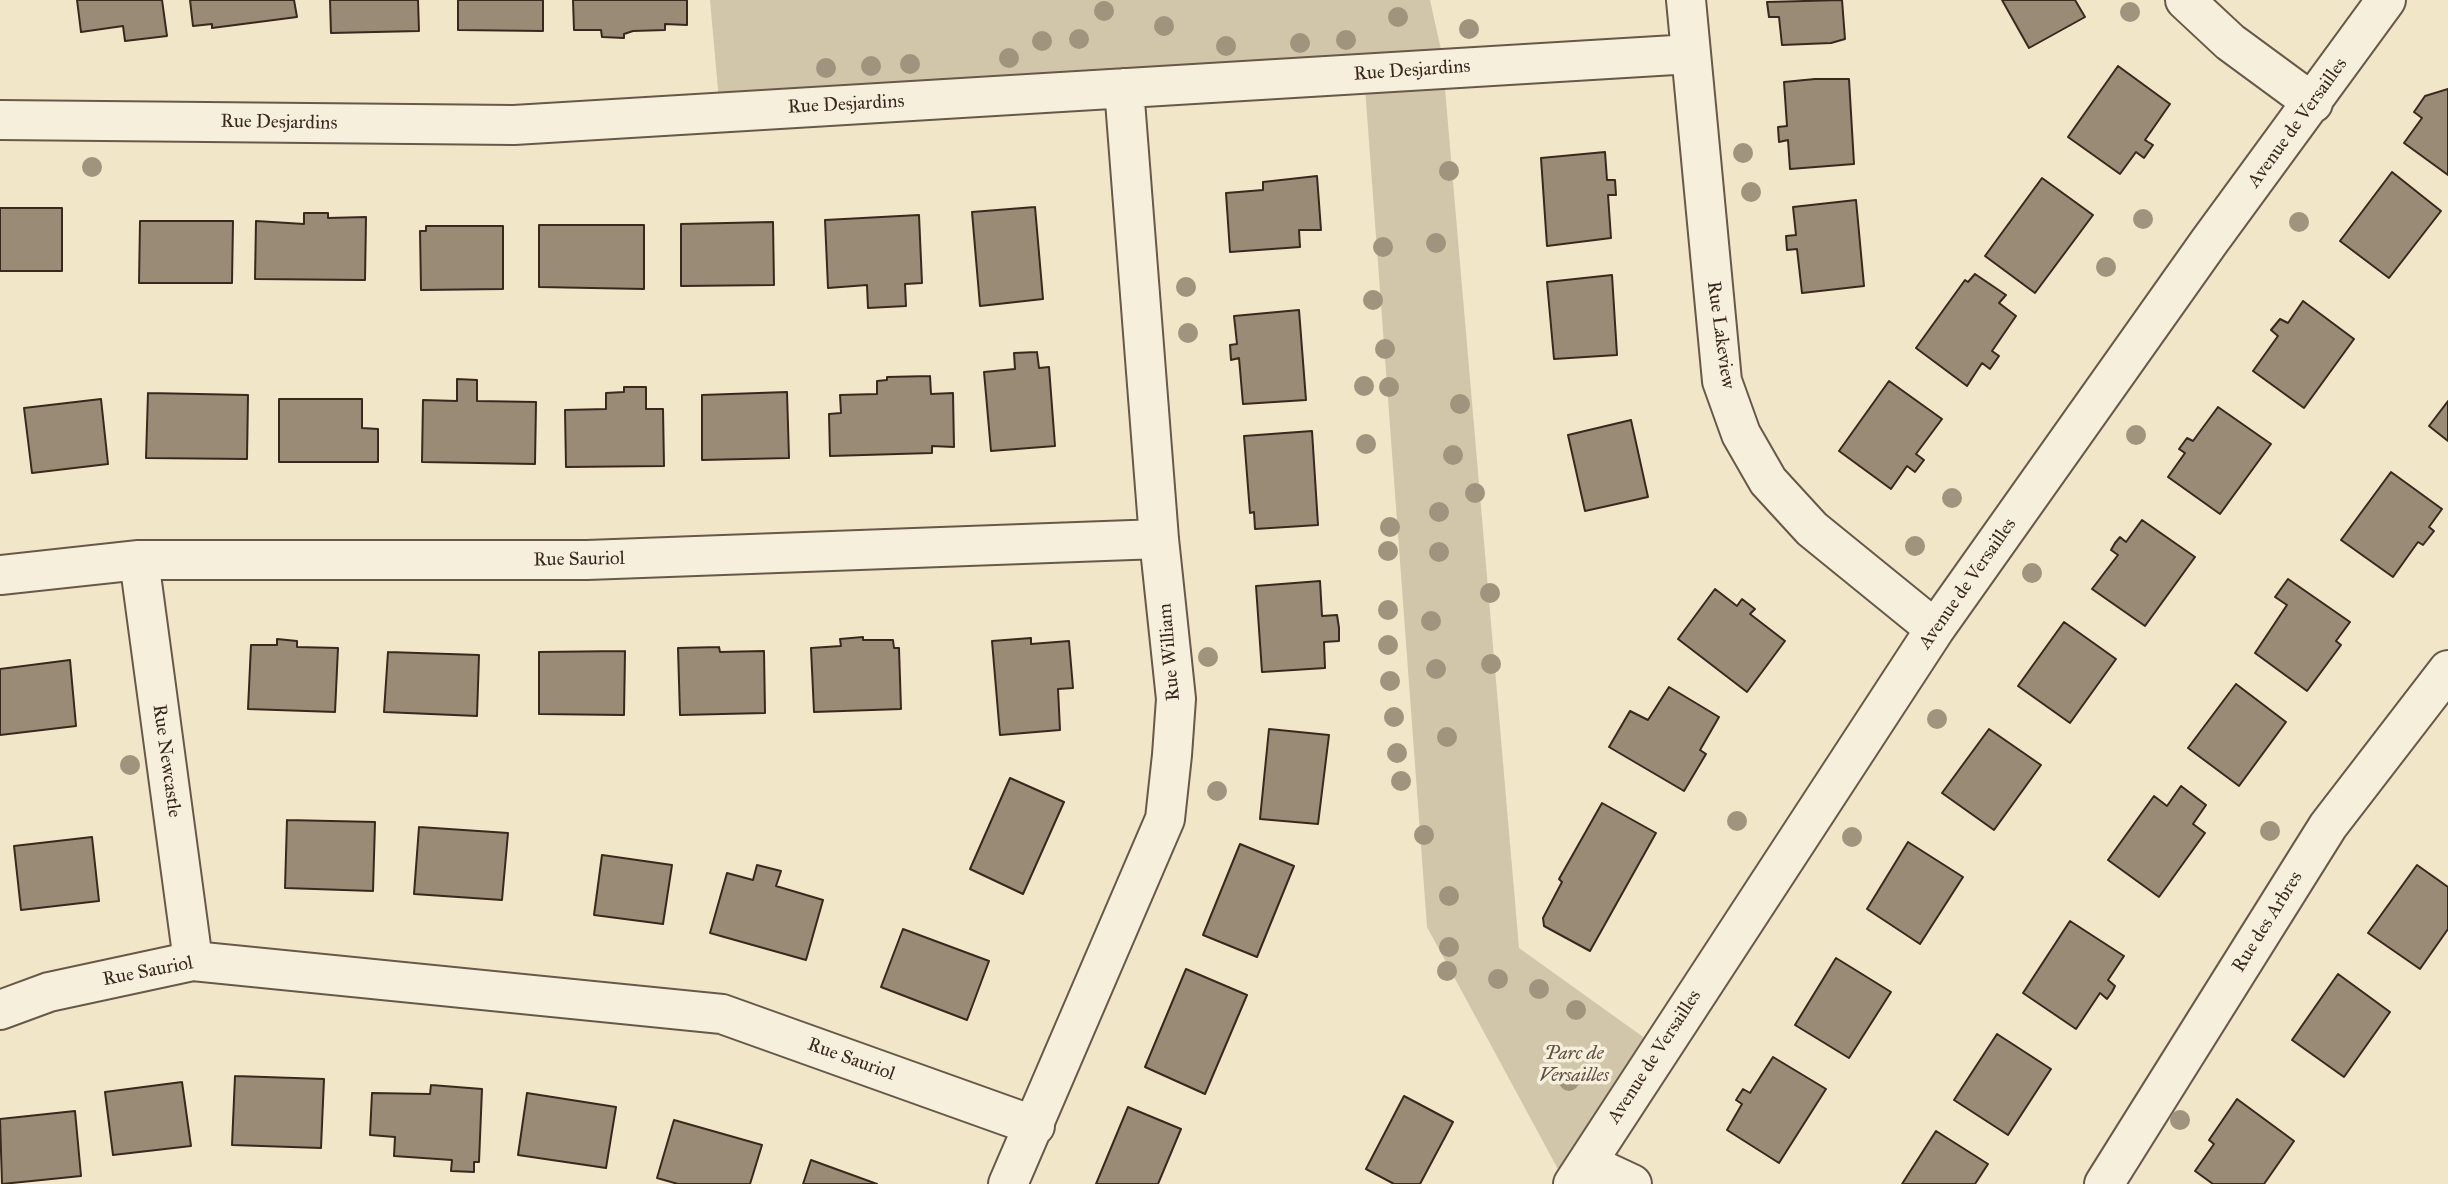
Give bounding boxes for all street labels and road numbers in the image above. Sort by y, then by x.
street label: Avenue de Versailles [2243,54,2353,192]
street label: Rue Desjardins [1353,56,1471,86]
street label: Rue Desjardins [787,91,905,119]
street label: Rue Desjardins [220,111,338,135]
street label: Rue Lakeview [1701,280,1739,390]
street label: Avenue de Versailles [1914,514,2022,654]
street label: Rue Sauriol [533,548,625,572]
street label: Rue William [1154,602,1186,702]
street label: Rue Newcastle [147,703,185,819]
street label: Rue des Arbres [2228,867,2308,977]
street label: Rue Sauriol [101,952,195,992]
street label: Avenue de Versailles [1603,986,1707,1128]
street label: Rue Sauriol [804,1034,898,1086]

